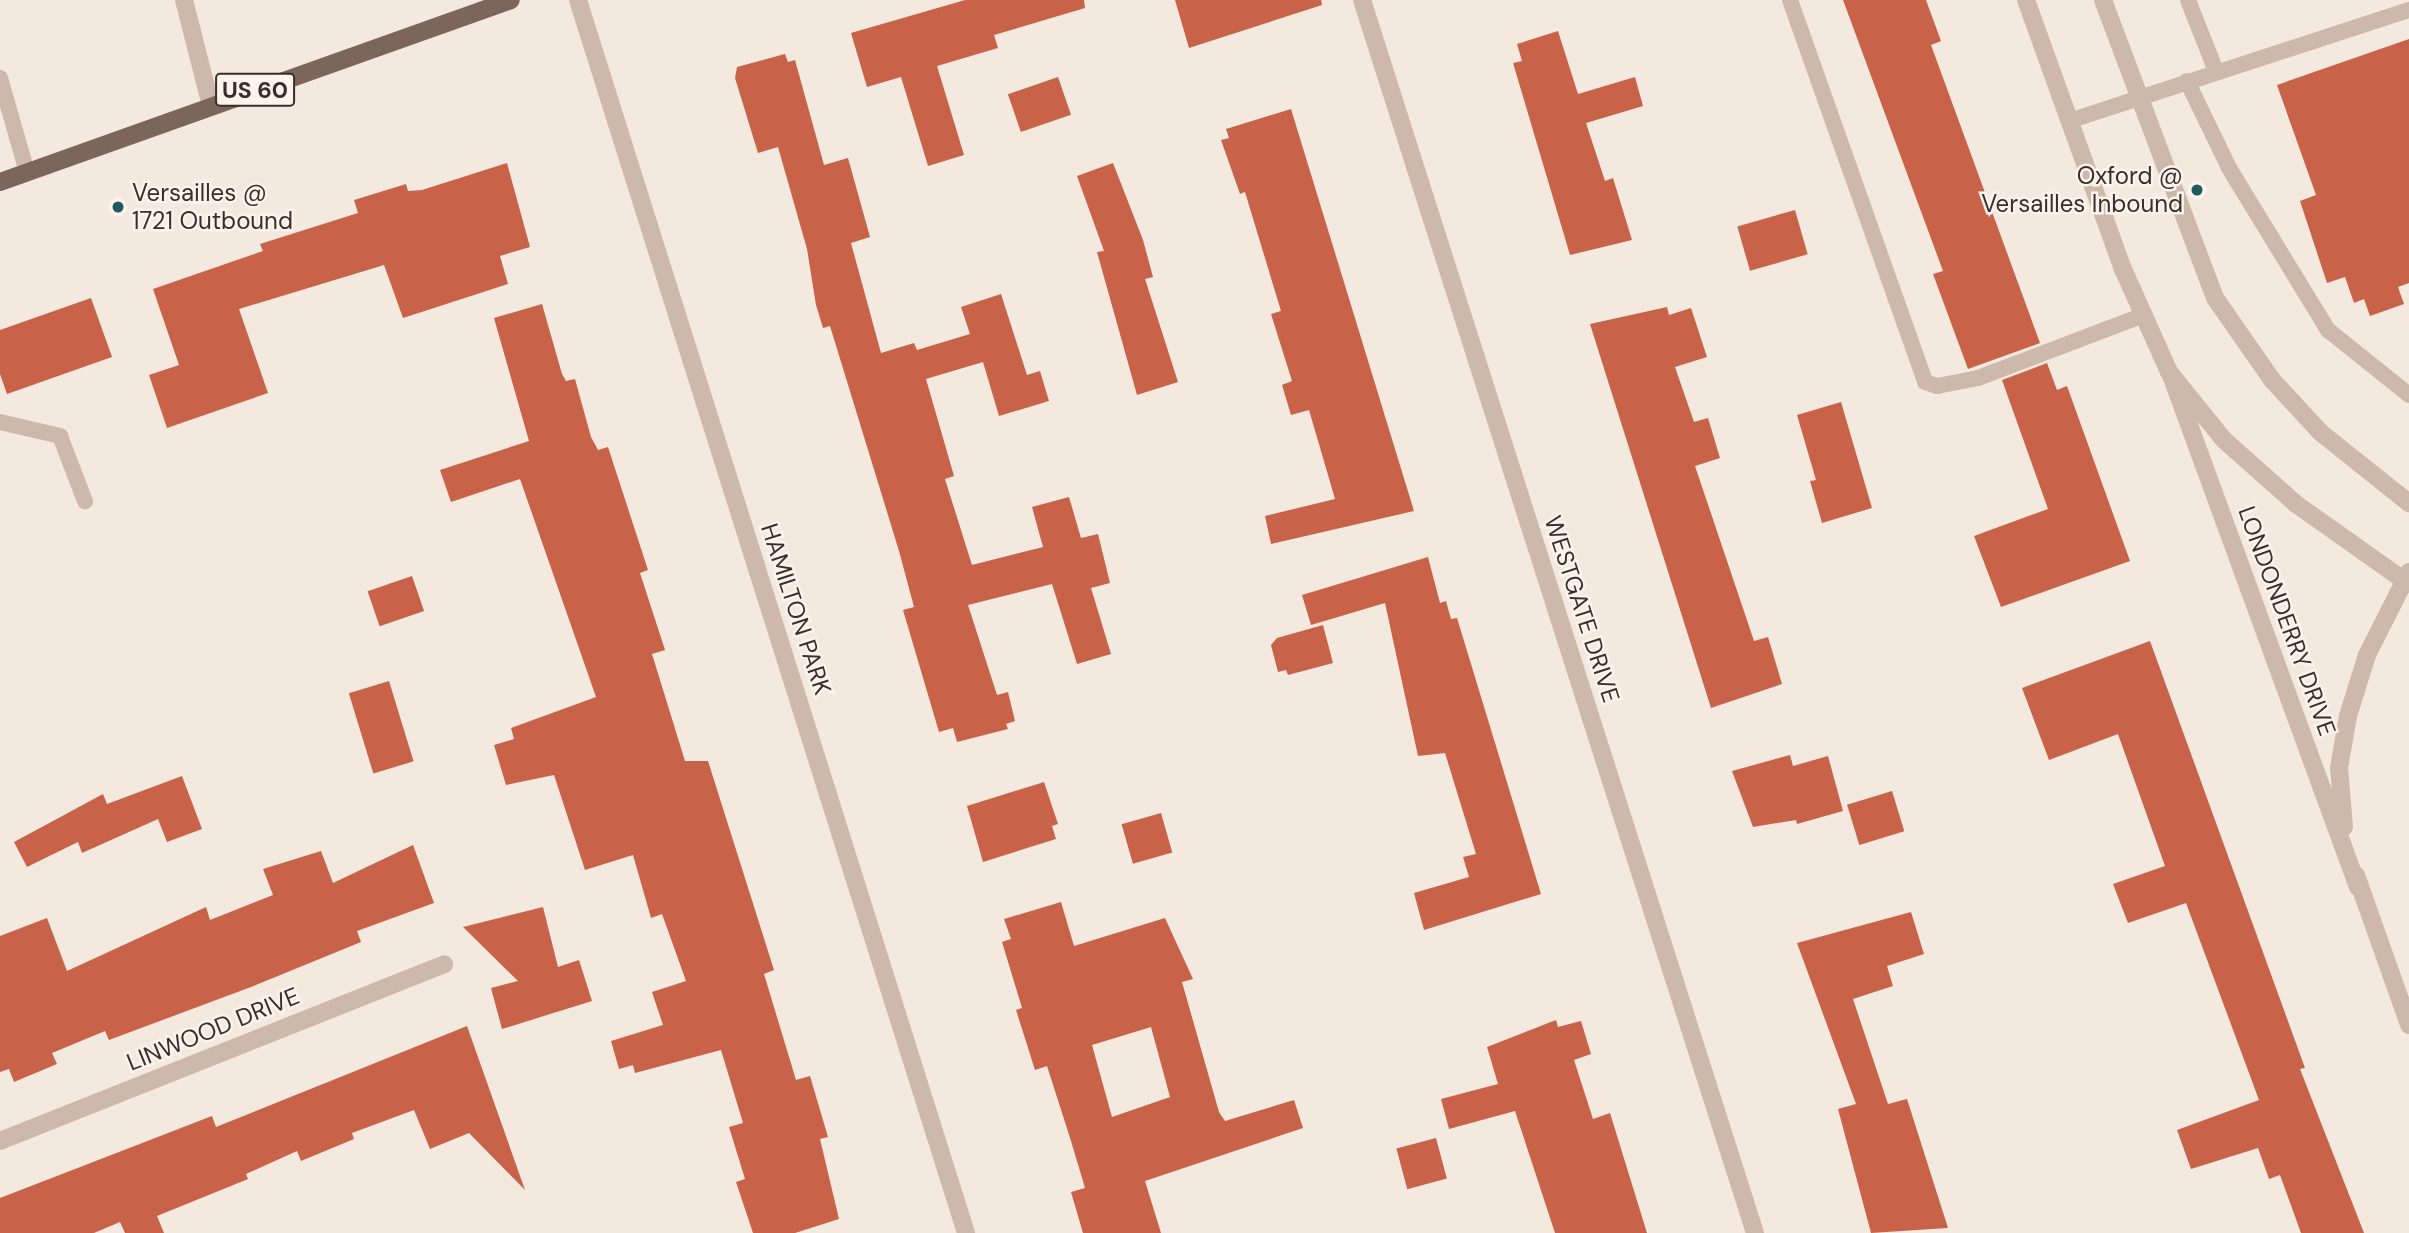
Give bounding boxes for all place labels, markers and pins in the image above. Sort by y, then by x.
place label: Oxford @ Versailles Inbound [1981,162,2183,218]
place label: Versailles @ 1721 Outbound [132,179,293,235]
marker: Oxford @ Versailles Inbound [2189,182,2205,198]
marker: Versailles @ 1721 Outbound [110,199,126,215]

